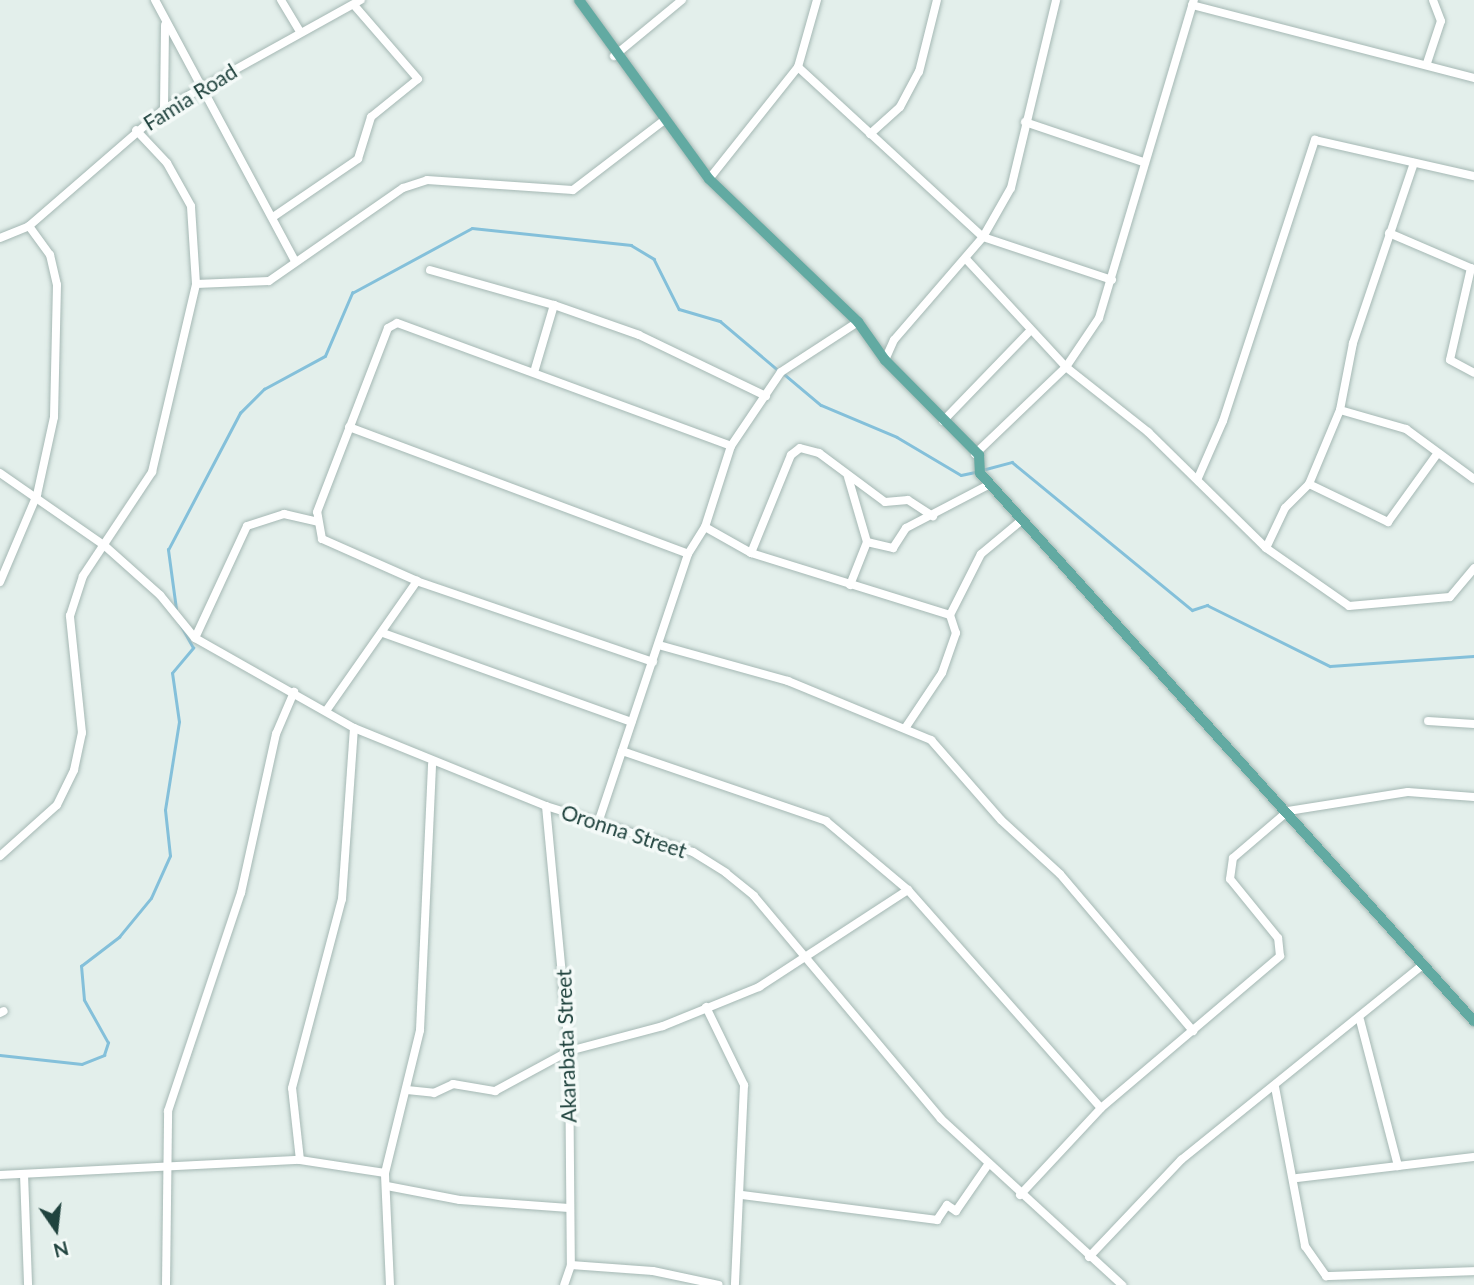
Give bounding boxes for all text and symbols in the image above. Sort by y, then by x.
street label: Famia Road [139,58,241,136]
street label: Oronna Street [558,799,690,863]
street label: Akarabata Street [551,969,581,1123]
north arrow [21,1194,91,1264]
text: N [51,1237,71,1263]

